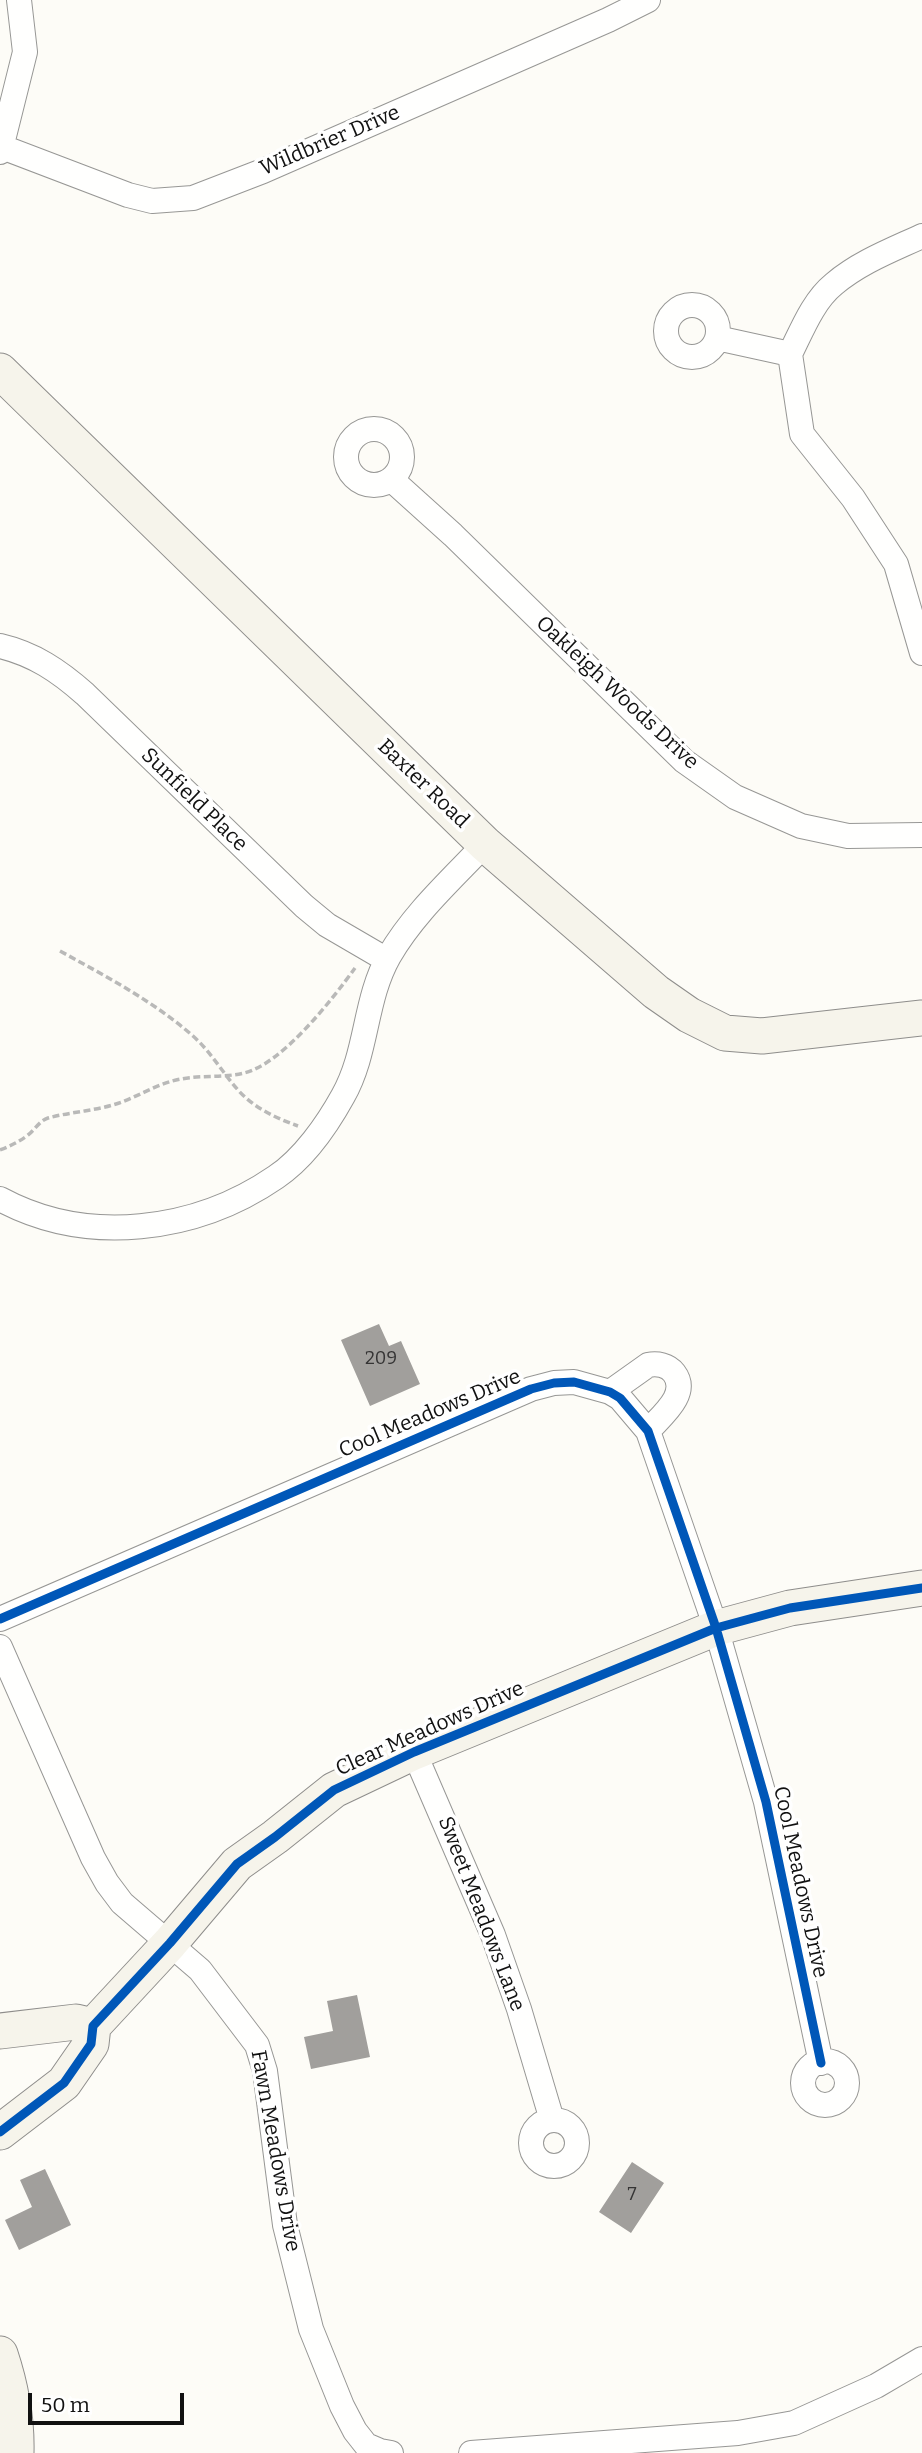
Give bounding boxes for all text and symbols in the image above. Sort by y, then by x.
street label: Wildbrier Drive [256,100,404,182]
street label: Oakleigh Woods Drive [530,611,704,775]
street label: Baxter Road [372,734,474,834]
street label: Sunfield Place [136,743,252,857]
house number: 209 [365,1348,397,1370]
street label: Cool Meadows Drive [335,1364,525,1464]
street label: Clear Meadows Drive [332,1676,528,1782]
street label: Cool Meadows Drive [767,1784,833,1980]
street label: Sweet Meadows Lane [432,1813,530,2015]
street label: Fawn Meadows Drive [245,2048,305,2254]
house number: 7 [627,2184,637,2206]
scale bar [32,2380,187,2424]
text: 50 m [41,2392,90,2418]

